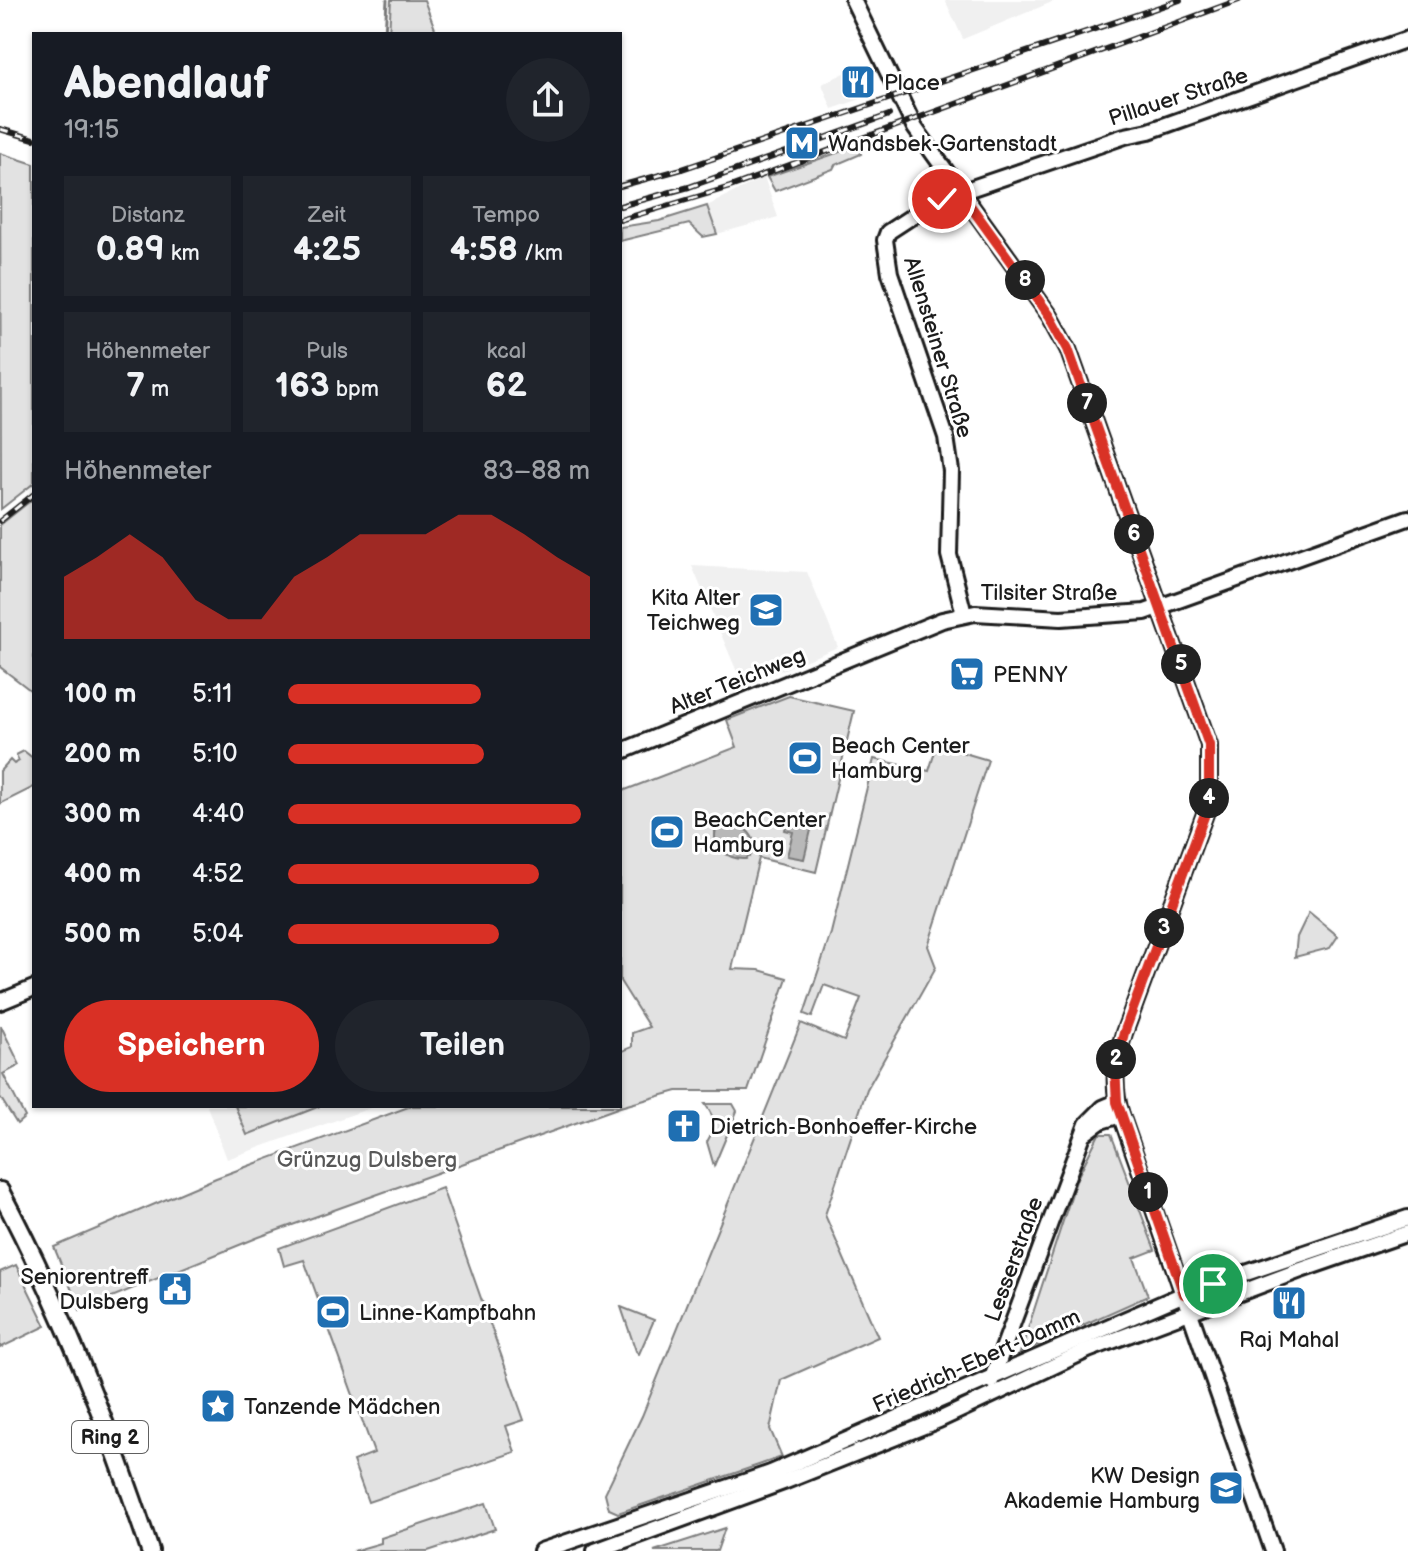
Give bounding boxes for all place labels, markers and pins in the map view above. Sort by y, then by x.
restaurant icon: Place [839,63,877,101]
place label: Place [884,70,940,97]
metro station icon: Wandsbek-Gartenstadt [783,124,821,162]
place label: Wandsbek-Gartenstadt [828,131,1057,158]
pin [908,165,976,233]
pin: 8 [1005,260,1045,300]
pin: 7 [1067,383,1107,423]
pin: 6 [1114,514,1154,554]
place label: Kita Alter Teichweg [647,585,741,637]
school or university icon: Kita Alter Teichweg [747,591,785,629]
pin: 5 [1161,644,1201,684]
supermarket icon: PENNY [948,655,986,693]
place label: PENNY [993,662,1067,689]
place label: Beach Center Hamburg [831,733,971,785]
sports icon: Beach Center Hamburg [786,739,824,777]
pin: 4 [1189,778,1229,818]
place label: BeachCenter Hamburg [693,807,827,859]
sports icon: BeachCenter Hamburg [648,813,686,851]
pin: 3 [1144,908,1184,948]
pin: 2 [1096,1039,1136,1079]
church icon: Dietrich-Bonhoeffer-Kirche [665,1107,703,1145]
place label: Dietrich-Bonhoeffer-Kirche [710,1114,977,1141]
pin: 1 [1128,1172,1168,1212]
pin [1179,1250,1247,1318]
place label: Seniorentreff Dulsberg [20,1264,149,1316]
public building icon: Seniorentreff Dulsberg [156,1270,194,1308]
restaurant icon: Raj Mahal [1270,1284,1308,1322]
sports icon: Linne-Kampfbahn [314,1293,352,1331]
place label: Linne-Kampfbahn [359,1300,536,1327]
place label: Raj Mahal [1239,1327,1339,1354]
place icon: Tanzende Mädchen [199,1387,237,1425]
place label: Tanzende Mädchen [244,1394,440,1421]
place label: KW Design Akademie Hamburg [1004,1463,1200,1515]
school or university icon: KW Design Akademie Hamburg [1207,1469,1245,1507]

